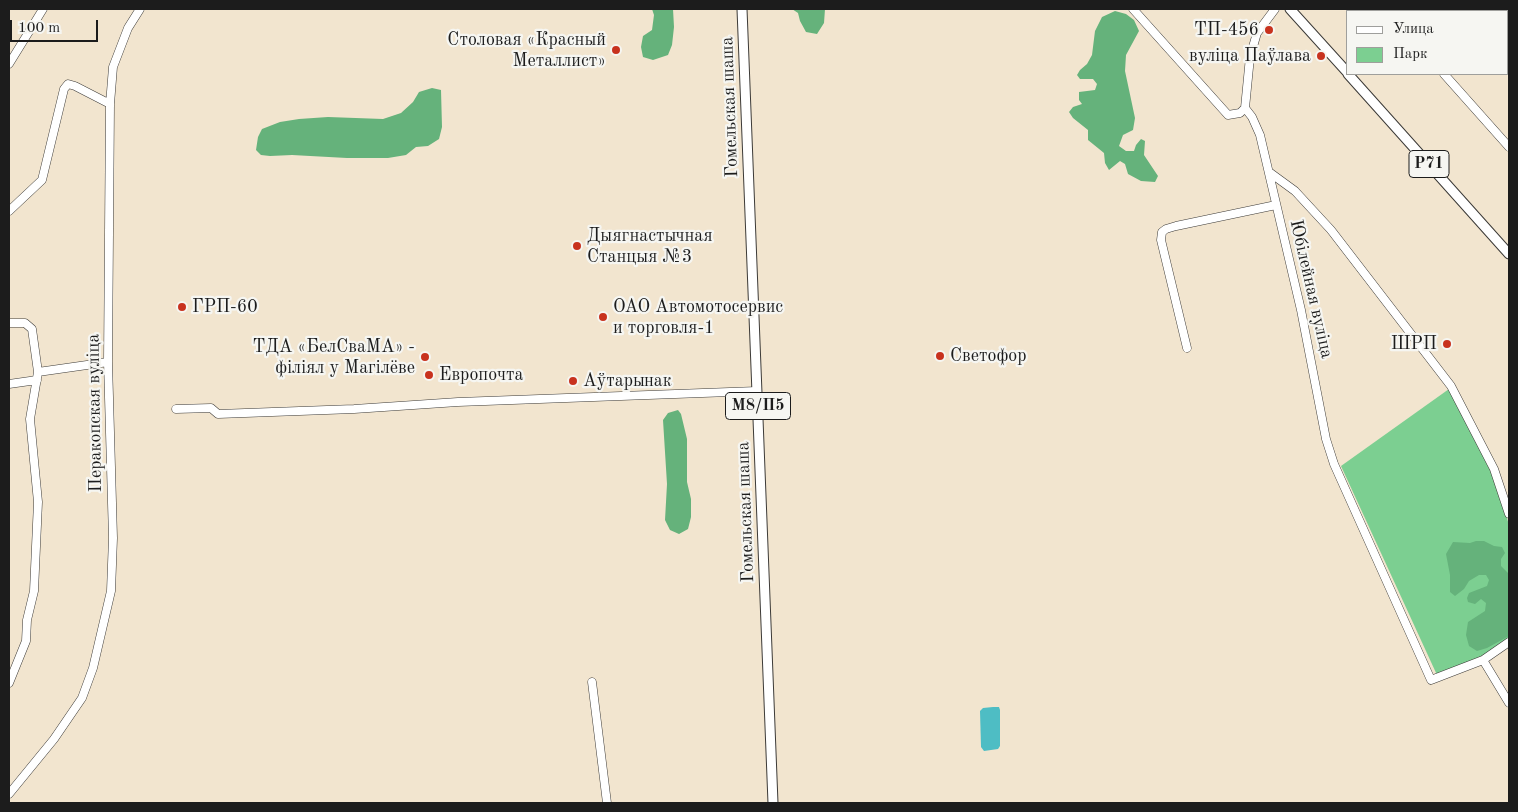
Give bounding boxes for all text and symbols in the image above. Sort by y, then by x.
scale bar [12,10,100,42]
legend [1346,10,1508,75]
place label: ТП-456 [1194,19,1259,41]
text: 100 m [18,21,60,36]
text: Улица [1393,22,1434,37]
marker: ТП-456 [1263,24,1275,36]
place label: Столовая «Красный Металлист» [447,29,606,72]
street label: Гомельская шаша [717,36,743,178]
marker: Столовая «Красный Металлист» [610,44,622,56]
place label: вуліца Паўлава [1189,45,1311,67]
text: Парк [1393,47,1428,62]
marker: вуліца Паўлава [1315,50,1327,62]
road number: Р71 [1409,150,1449,178]
street label: Юбілейная вуліца [1285,217,1337,361]
place label: Дыягнастычная Станцыя №3 [587,225,713,268]
marker: Дыягнастычная Станцыя №3 [571,240,583,252]
place label: ГРП-60 [192,296,258,318]
place label: ОАО Автомотосервис и торговля-1 [613,296,783,338]
marker: ГРП-60 [176,301,188,313]
marker: ОАО Автомотосервис и торговля-1 [597,311,609,323]
place label: ШРП [1391,333,1437,355]
street label: Перакопская вуліца [83,334,107,492]
place label: ТДА «БелСваМА» - філіял у Магілёве [253,336,415,378]
marker: ШРП [1441,338,1453,350]
place label: Светофор [950,345,1027,367]
marker: Светофор [934,350,946,362]
marker: ТДА «БелСваМА» - філіял у Магілёве [419,351,431,363]
place label: Европочта [439,364,523,386]
marker: Европочта [423,369,435,381]
place label: Аўтарынак [583,370,672,392]
marker: Аўтарынак [567,375,579,387]
road number: М8/П5 [726,392,790,420]
street label: Гомельская шаша [733,441,759,583]

